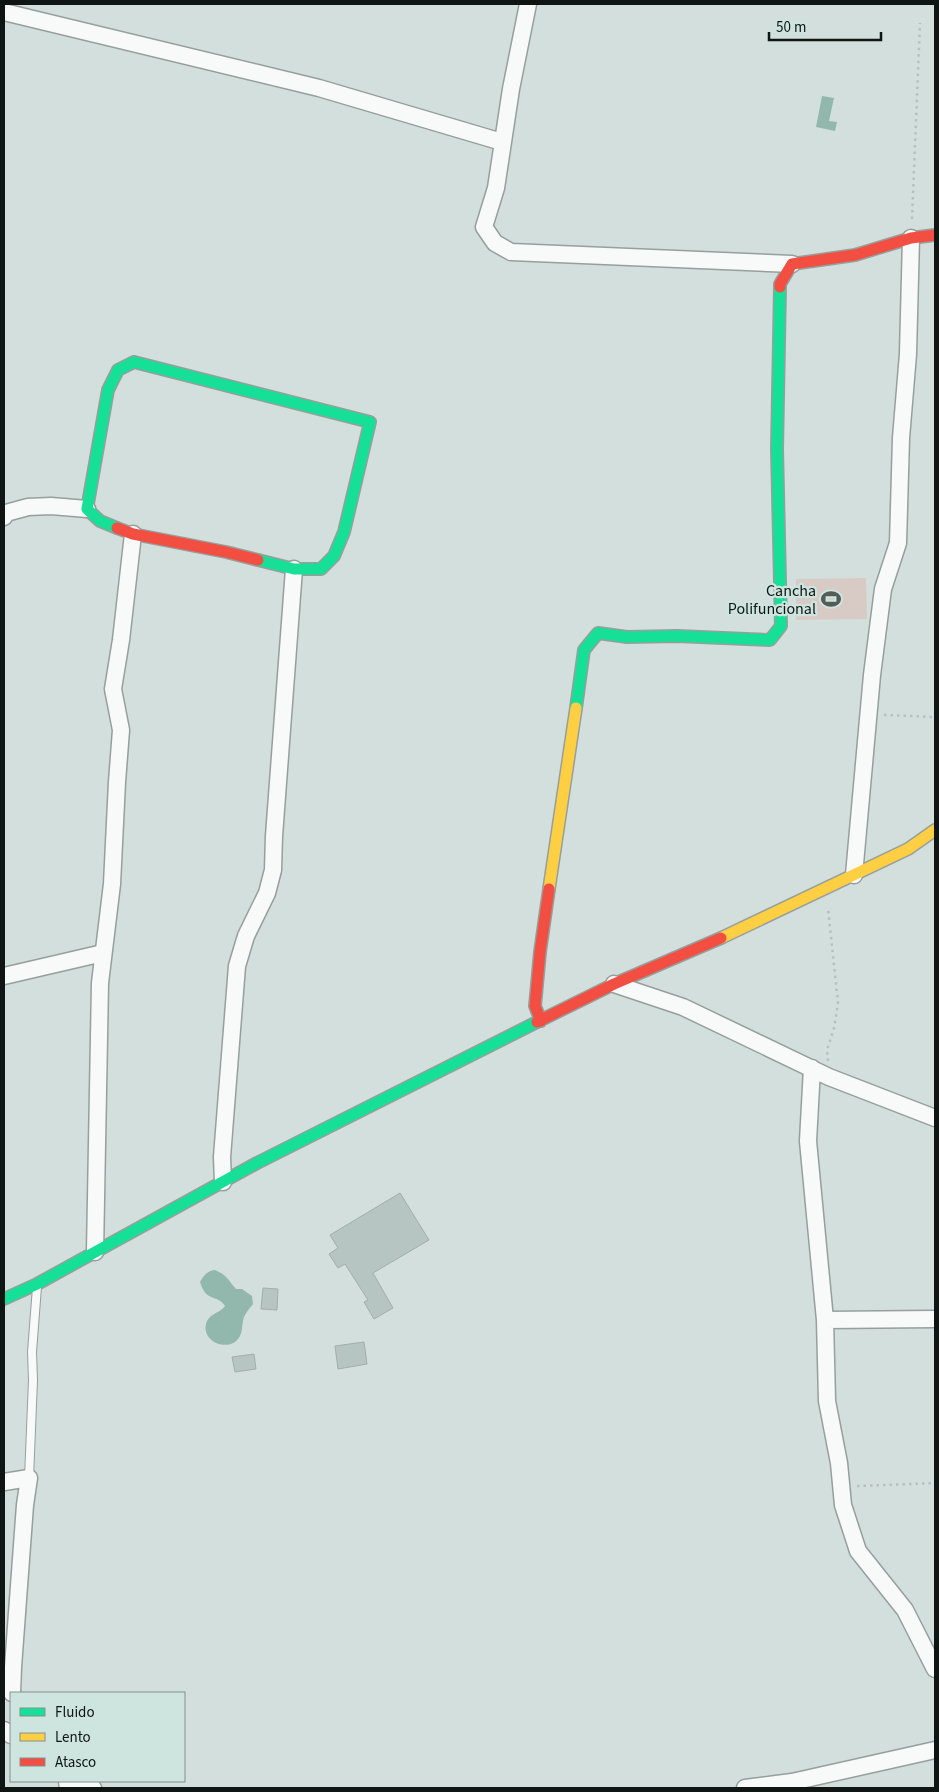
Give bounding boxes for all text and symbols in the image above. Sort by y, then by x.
scale bar [769,10,882,42]
text: 50 m [776,17,806,38]
place label: Cancha Polifuncional [728,580,816,620]
sports icon: Cancha Polifuncional [820,588,842,610]
legend [10,1692,185,1782]
text: Fluido [55,1702,95,1723]
text: Lento [55,1727,91,1748]
text: Atasco [55,1752,96,1773]

